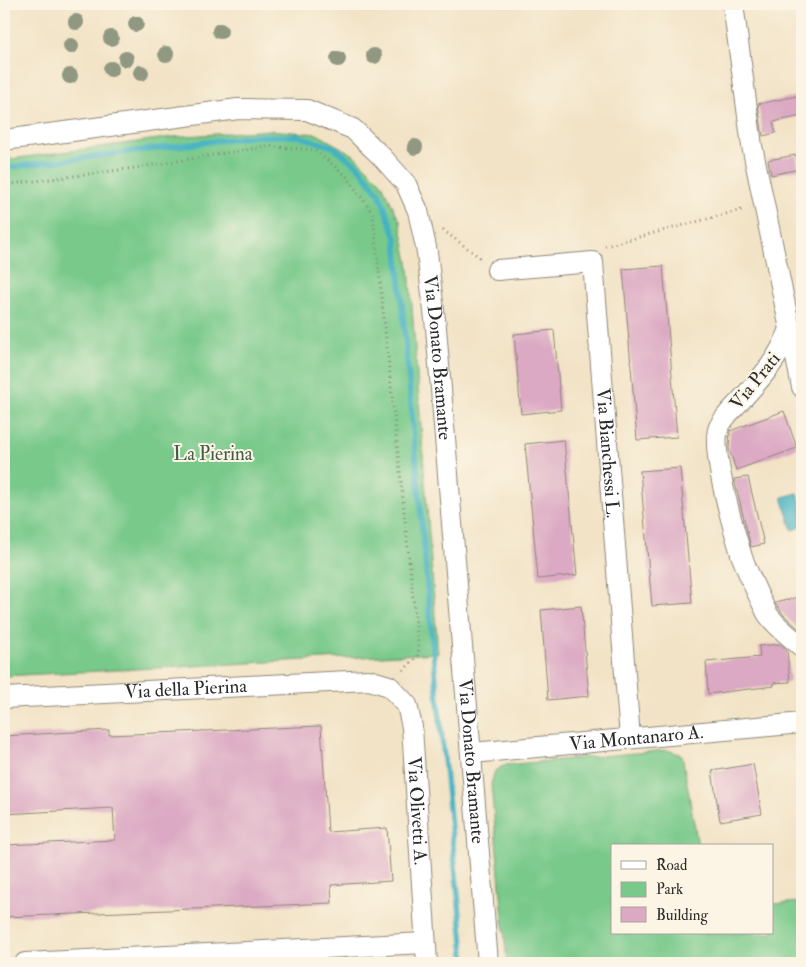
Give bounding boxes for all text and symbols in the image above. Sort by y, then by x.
street label: Via Donato Bramante [418,274,457,441]
street label: Via Prati [724,347,786,415]
street label: Via Bianchessi L. [591,387,625,519]
park label: La Pierina [173,442,253,466]
street label: Via della Pierina [124,674,248,704]
street label: Via Donato Bramante [453,678,490,845]
street label: Via Montanaro A. [568,720,704,756]
street label: Via Olivetti A. [402,756,433,866]
legend [611,844,774,934]
text: Road [656,856,688,875]
text: Park [656,880,683,899]
text: Building [656,906,708,925]

